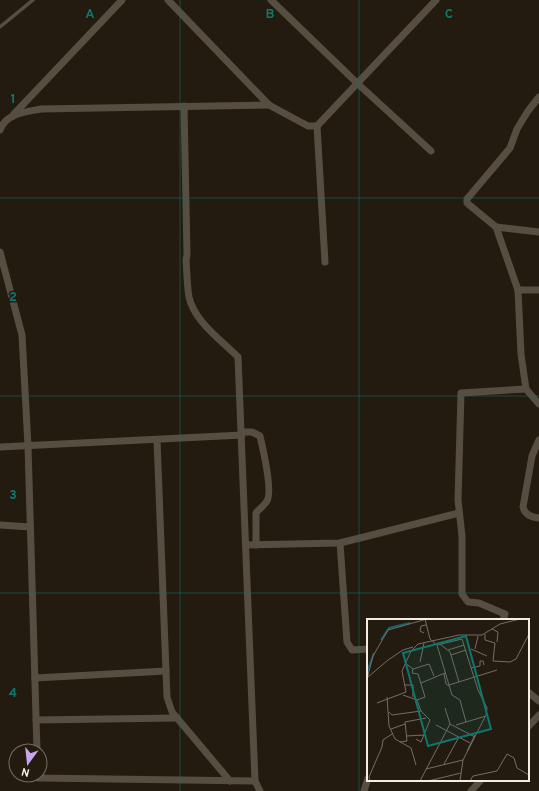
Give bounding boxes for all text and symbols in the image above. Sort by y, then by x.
text: A [85,7,95,23]
text: B [266,7,275,23]
text: C [445,7,453,23]
text: 1 [10,92,16,108]
text: 2 [9,290,17,306]
text: 3 [9,488,17,504]
inset map [367,619,529,781]
text: 4 [9,686,17,702]
north arrow [8,743,48,783]
text: N [20,764,31,779]

